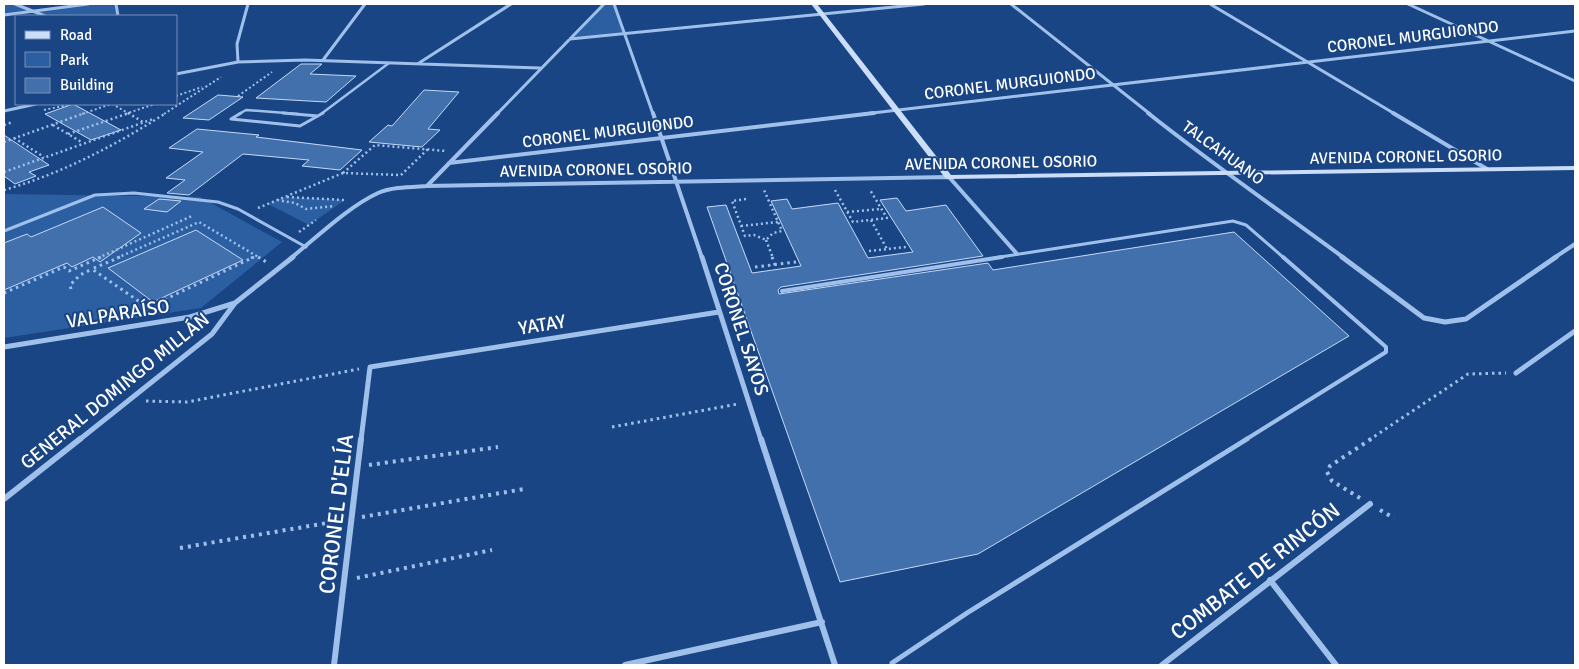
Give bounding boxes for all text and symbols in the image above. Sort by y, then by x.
legend [15,15,178,105]
street label: CORONEL MURGUIONDO [1326,17,1500,57]
text: Road [60,26,92,44]
text: Park [60,51,89,69]
street label: CORONEL MURGUIONDO [923,64,1097,104]
text: Building [60,76,114,94]
street label: CORONEL MURGUIONDO [521,112,695,152]
street label: TALCAHUANO [1178,117,1268,189]
street label: AVENIDA CORONEL OSORIO [1310,145,1502,169]
street label: AVENIDA CORONEL OSORIO [905,151,1097,175]
street label: AVENIDA CORONEL OSORIO [500,158,692,182]
street label: CORONEL SAYOS [708,259,774,399]
street label: VALPARAÍSO [65,294,171,334]
street label: GENERAL DOMINGO MILLÁN [16,307,214,475]
street label: YATAY [517,309,568,341]
street label: CORONEL D'ELÍA [313,432,359,595]
street label: COMBATE DE RINCÓN [1165,496,1345,646]

